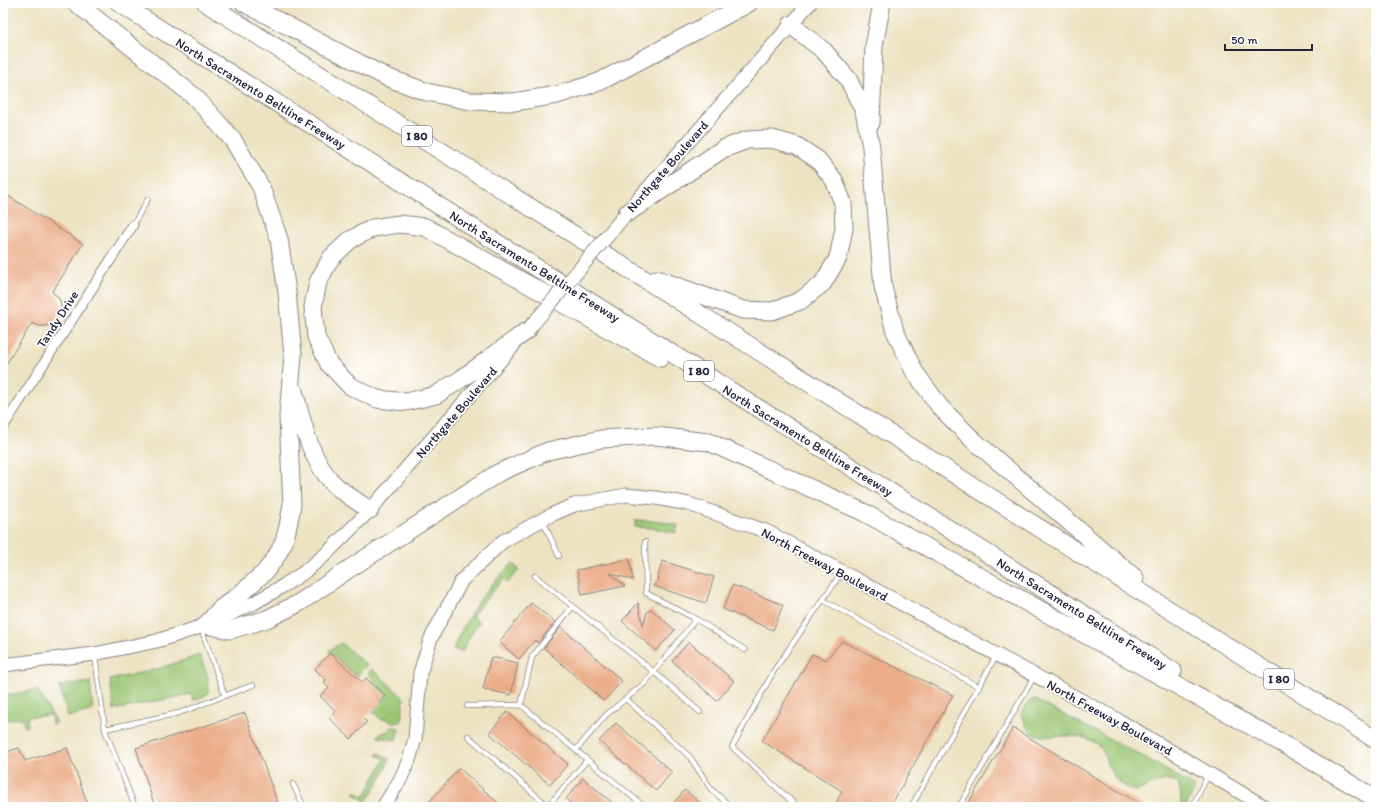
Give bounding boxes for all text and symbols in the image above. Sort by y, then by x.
scale bar [1225,26,1312,52]
text: 50 m [1231,33,1257,47]
street label: North Sacramento Beltline Freeway [173,35,349,152]
street label: Northgate Boulevard [624,118,711,215]
road number: I 80 [402,126,432,146]
street label: North Sacramento Beltline Freeway [447,208,623,325]
street label: Tandy Drive [33,288,81,351]
road number: I 80 [684,361,714,381]
street label: Northgate Boulevard [413,364,500,461]
street label: North Sacramento Beltline Freeway [720,382,896,499]
street label: North Freeway Boulevard [759,525,891,604]
street label: North Sacramento Beltline Freeway [994,555,1170,672]
road number: I 80 [1264,669,1294,689]
street label: North Freeway Boulevard [1044,677,1175,758]

